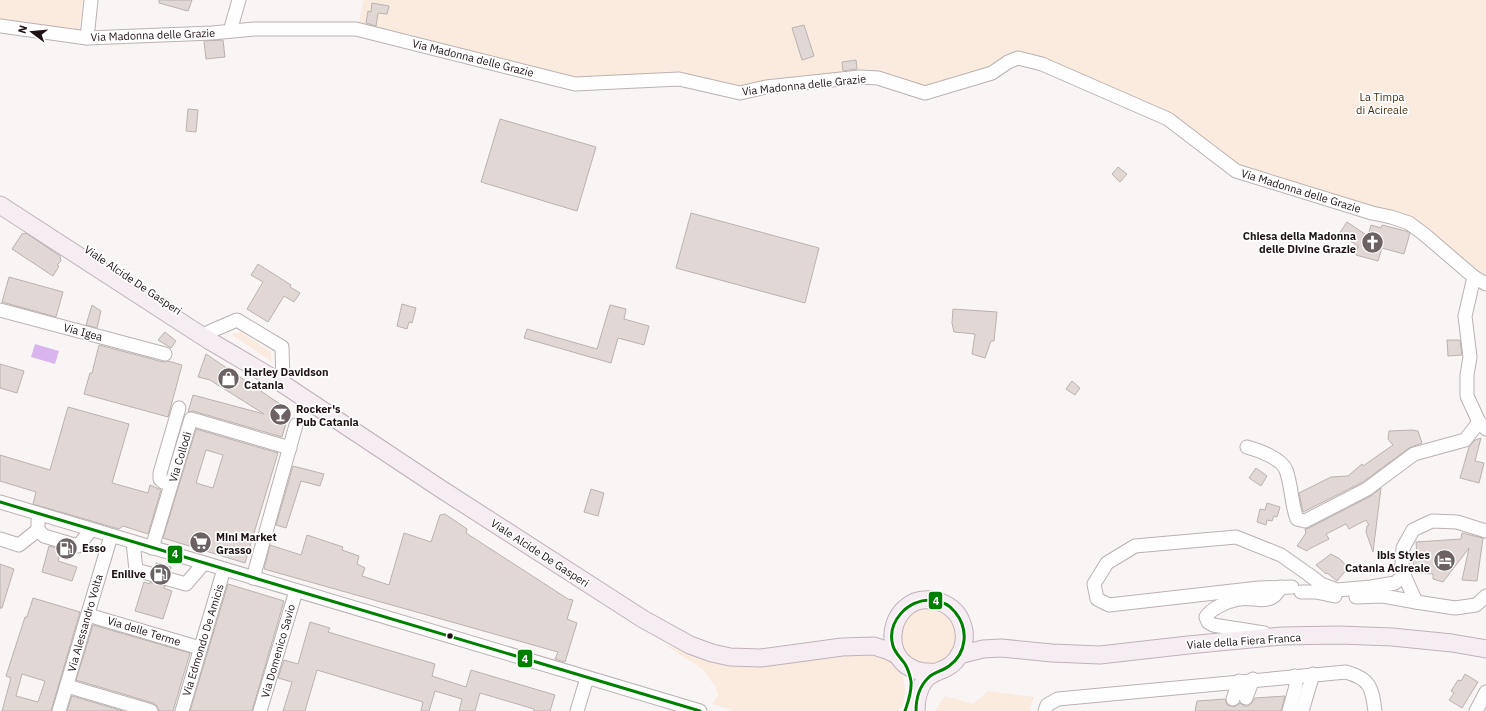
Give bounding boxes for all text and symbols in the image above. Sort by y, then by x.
north arrow [12,12,52,52]
text: N [15,23,30,35]
street label: Via Madonna delle Grazie [90,26,216,44]
street label: Via Madonna delle Grazie [411,36,535,80]
street label: Via Madonna delle Grazie [741,72,867,98]
park label: La Timpa di Acireale [1356,90,1408,117]
street label: Via Madonna delle Grazie [1239,166,1363,216]
place label: Chiesa della Madonna delle Divine Grazie [1243,229,1356,256]
church icon: Chiesa della Madonna delle Divine Grazie [1359,229,1385,255]
street label: Viale Alcide De Gasperi [82,242,184,318]
street label: Via Igea [62,320,104,344]
shop icon: Harley Davidson Catania [216,365,242,391]
place label: Harley Davidson Catania [244,365,328,392]
bar icon: Rocker's Pub Catania [267,402,293,428]
place label: Rocker's Pub Catania [296,402,359,429]
street label: Via Collodi [166,430,194,484]
street label: Viale Alcide De Gasperi [488,516,592,590]
supermarket icon: Mini Market Grasso [188,530,214,556]
place label: Mini Market Grasso [216,530,277,557]
fuel station icon: Esso [53,535,79,561]
place label: Esso [82,541,106,555]
line badge: 4 [167,545,183,564]
text: 4 [172,547,179,561]
place label: ibis Styles Catania Acireale [1345,548,1430,575]
hotel icon: ibis Styles Catania Acireale [1432,548,1458,574]
fuel station icon: Enilive [148,561,174,587]
place label: Enilive [111,567,146,581]
street label: Via Alessandro Volta [64,572,106,674]
street label: Via Edmondo De Amicis [179,582,227,698]
line badge: 4 [928,591,943,610]
text: 4 [933,594,940,608]
street label: Via Domenico Savio [258,603,298,699]
street label: Via delle Terme [106,613,182,649]
street label: Viale della Fiera Franca [1186,630,1302,652]
unlabelled marker [445,631,455,641]
line badge: 4 [517,649,533,668]
text: 4 [522,652,529,666]

